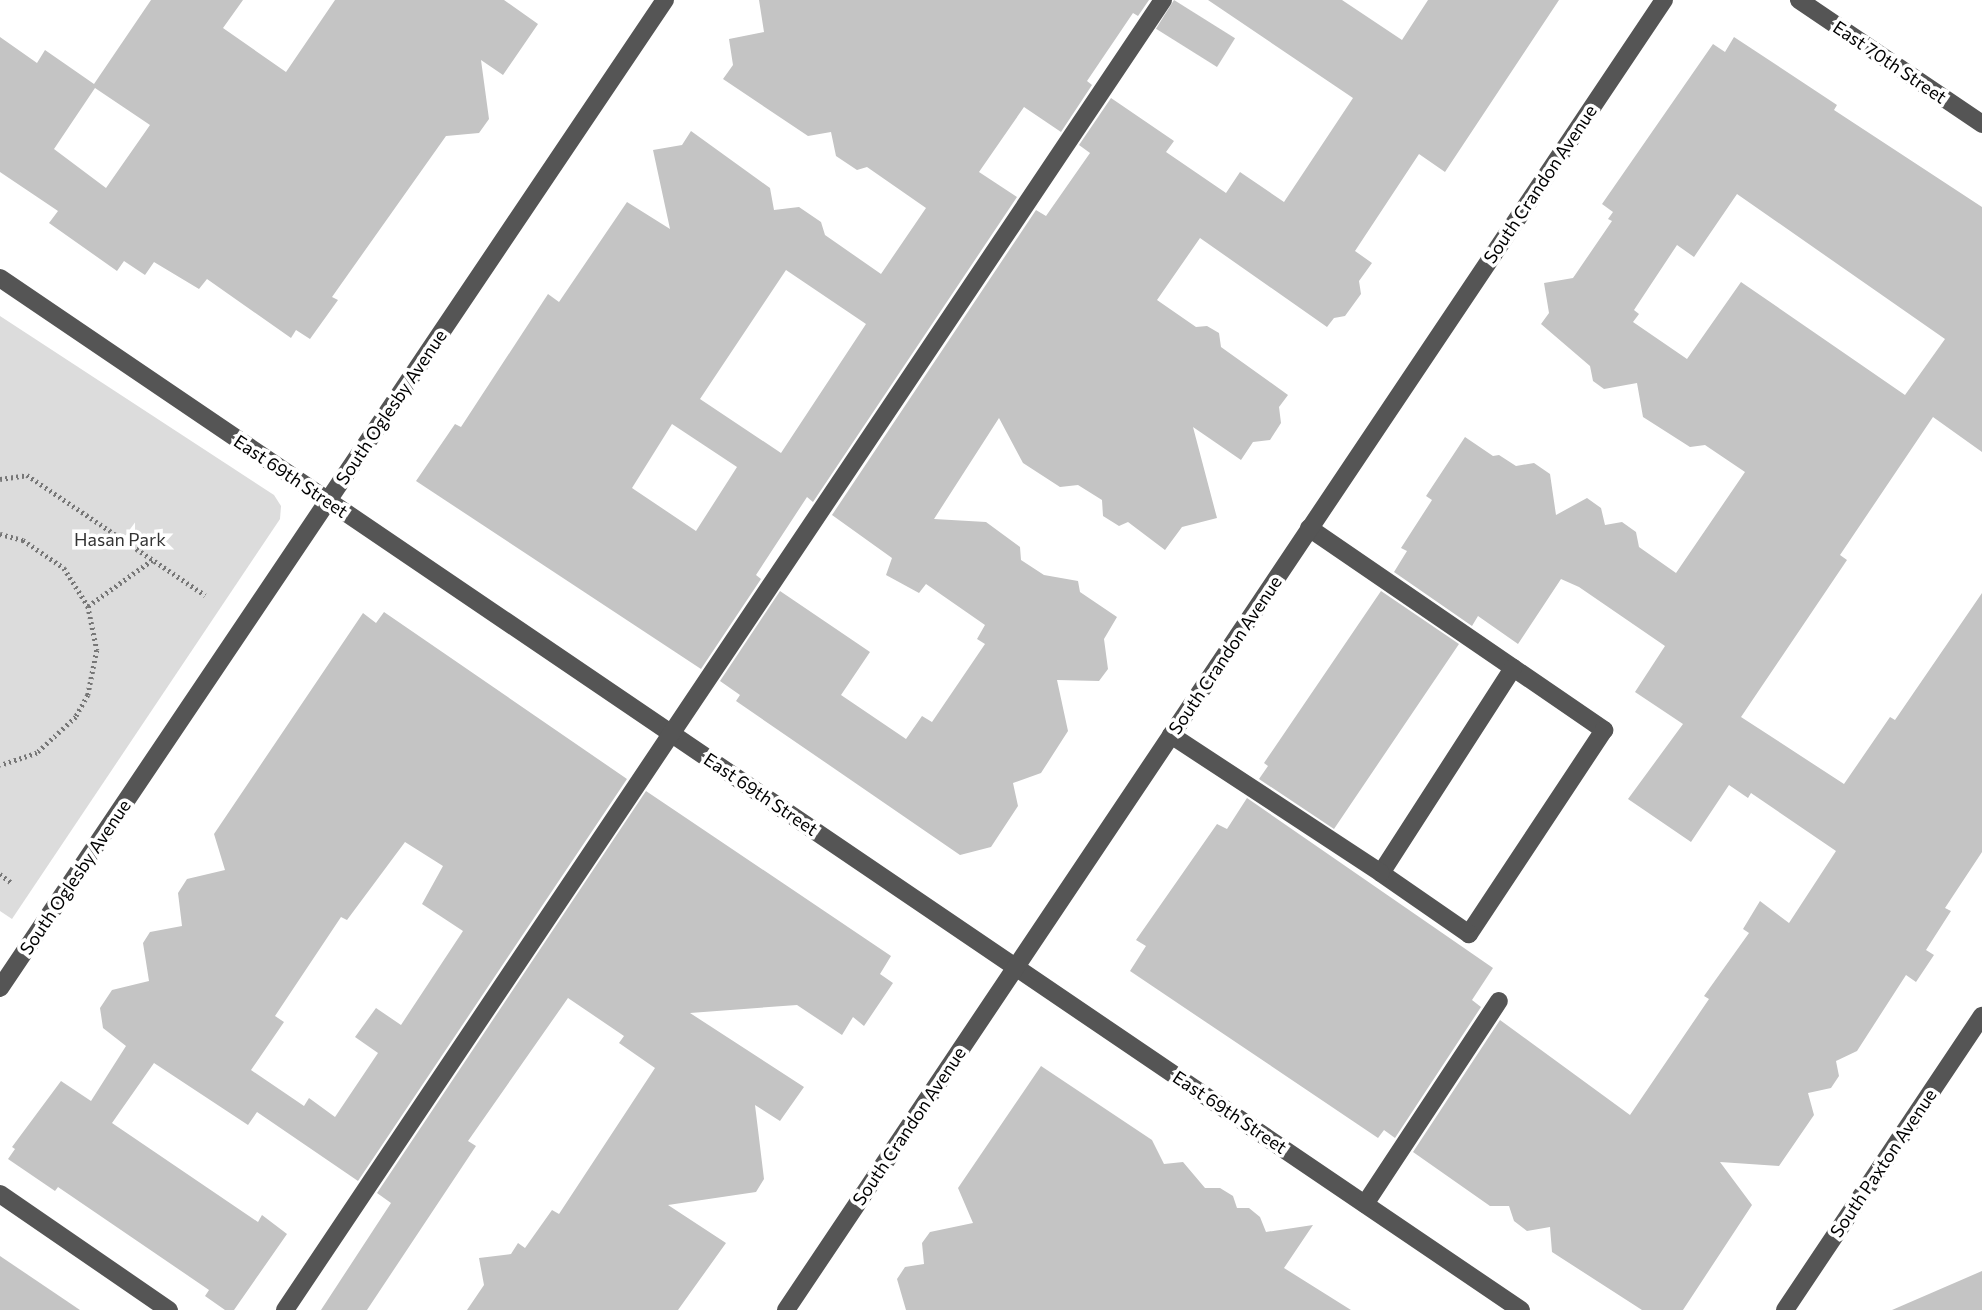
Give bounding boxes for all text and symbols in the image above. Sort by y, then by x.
street label: East 70th Street [1829,16,1951,108]
street label: South Crandon Avenue [1479,101,1601,267]
street label: South Oglesby Avenue [331,325,451,489]
street label: East 69th Street [230,430,352,522]
park label: Hasan Park [74,528,166,550]
street label: South Crandon Avenue [1164,572,1286,738]
street label: East 69th Street [700,748,822,840]
street label: South Oglesby Avenue [15,795,135,959]
street label: South Crandon Avenue [848,1043,970,1209]
street label: East 69th Street [1169,1066,1291,1158]
street label: South Paxton Avenue [1825,1085,1941,1241]

